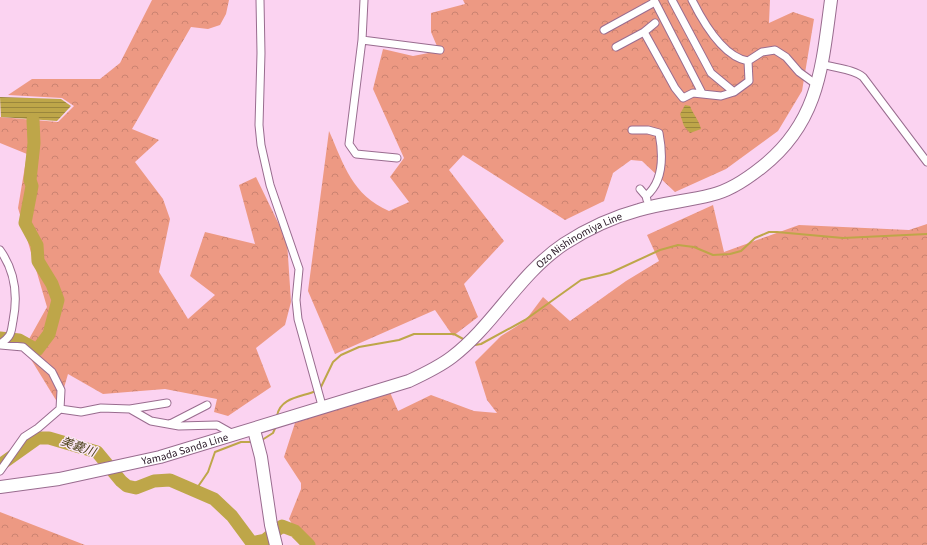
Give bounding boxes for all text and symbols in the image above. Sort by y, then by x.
street label: Ozo Nishinomiya Line [532,208,625,271]
street label: Yamada Sanda Line [139,429,230,469]
water label: 美嚢川 [58,433,100,462]

